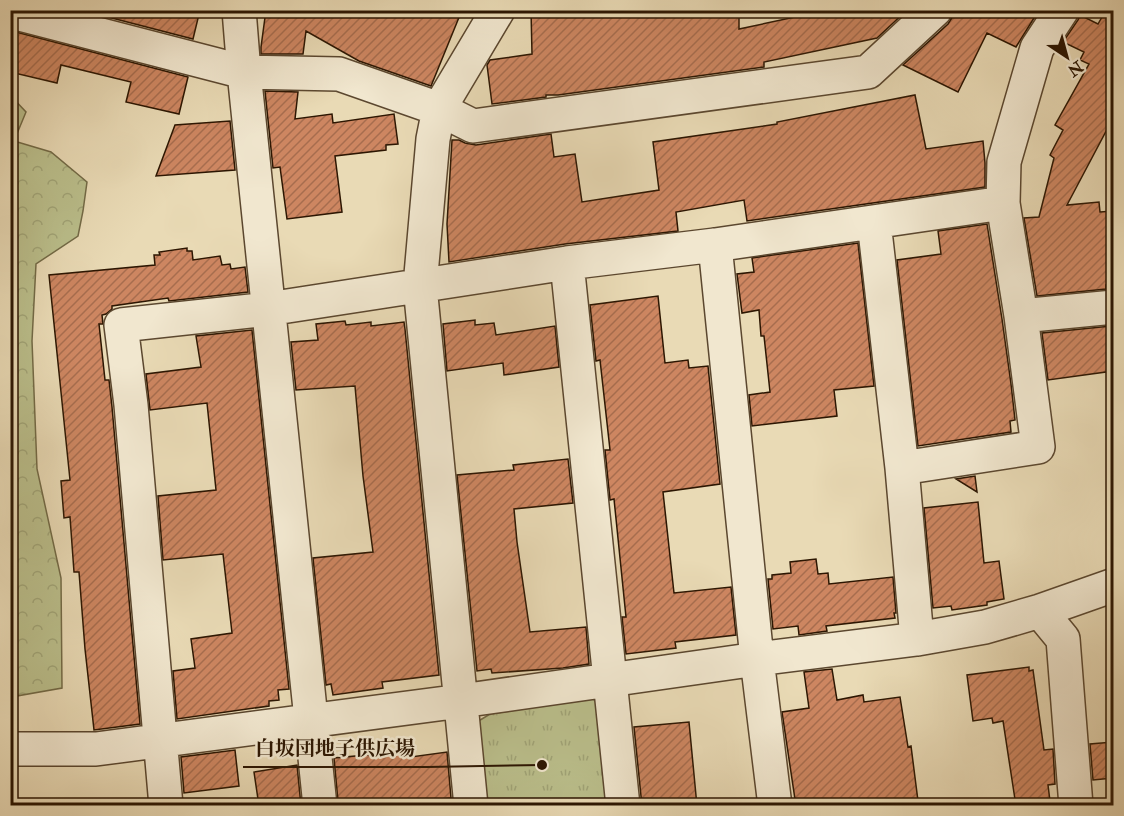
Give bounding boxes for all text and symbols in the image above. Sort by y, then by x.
north arrow [1037,27,1097,87]
text: N [1063,55,1088,81]
callout: 白坂団地子供広場 [243,729,427,767]
text: 白坂団地子供広場 [255,736,415,761]

